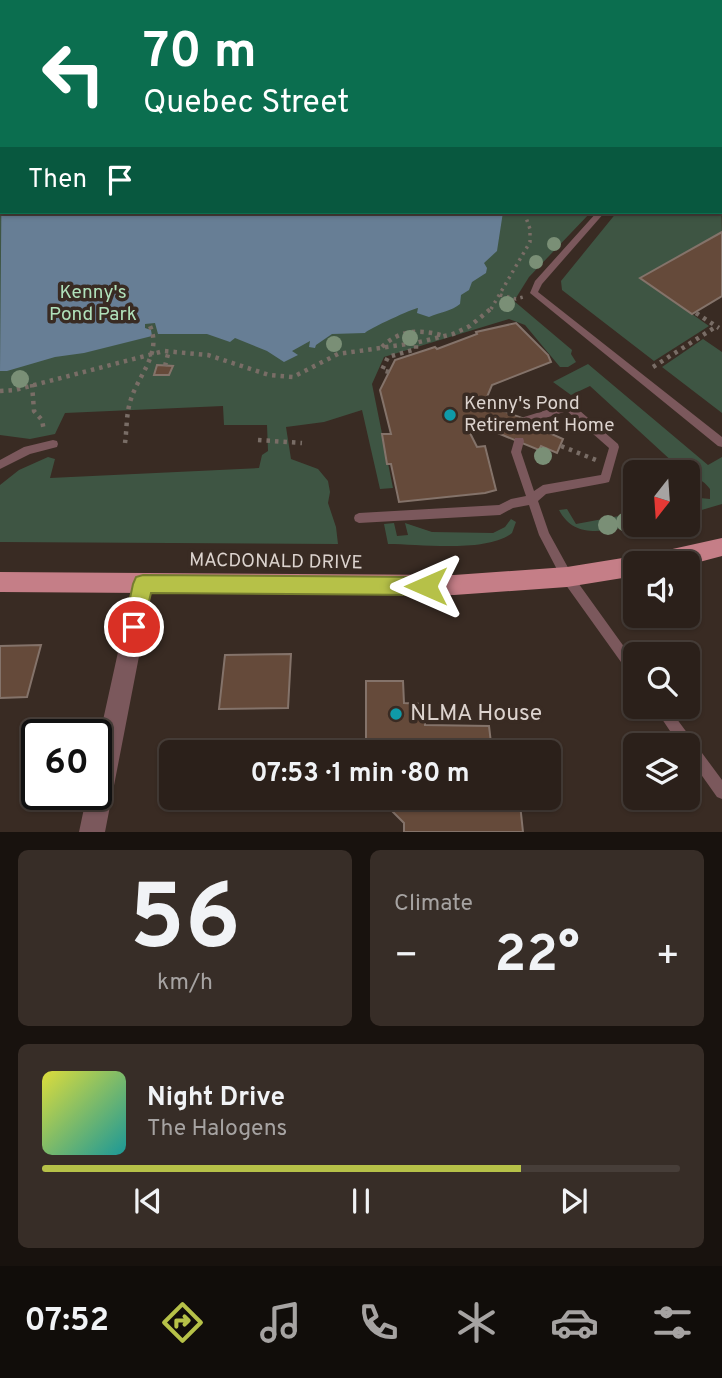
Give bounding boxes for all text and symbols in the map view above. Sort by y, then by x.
text: 70 m [143,23,257,85]
icon: left [28,28,119,119]
text: Quebec Street [143,84,349,124]
icon: arrive [101,161,139,199]
text: Then [28,164,87,197]
park label: Kenny's Pond Park [49,281,137,327]
place label: Kenny's Pond Retirement Home [464,392,614,438]
marker: Kenny's Pond Retirement Home [442,407,458,423]
north arrow [623,460,700,537]
map controls [623,460,700,810]
street label: MACDONALD DRIVE [189,548,363,576]
position arrow [389,549,463,623]
button: sound [623,551,700,628]
pin [104,597,164,657]
icon: arrive [115,608,153,646]
button: search [623,642,700,719]
place label: NLMA House [410,700,542,729]
marker: NLMA House [388,706,404,722]
speed limit sign: 60 [21,719,112,810]
button: layers [623,733,700,810]
text: 07:53 · 1 min · 80 m [250,758,470,791]
text: 56 [129,866,241,981]
text: Climate [394,890,473,919]
text: 22° [494,924,580,990]
text: − [394,933,419,982]
text: + [655,933,680,982]
text: km/h [157,969,213,998]
text: Night Drive [147,1082,285,1115]
text: The Halogens [147,1115,287,1144]
icon: previous [129,1182,167,1220]
icon: pause [342,1182,380,1220]
icon: next [555,1182,593,1220]
icon: directions [158,1298,207,1347]
icon: music [256,1298,305,1347]
icon: phone [354,1298,403,1347]
icon: climate [452,1298,501,1347]
icon: car [550,1298,599,1347]
icon: filters [648,1298,697,1347]
text: 07:52 [25,1302,109,1342]

